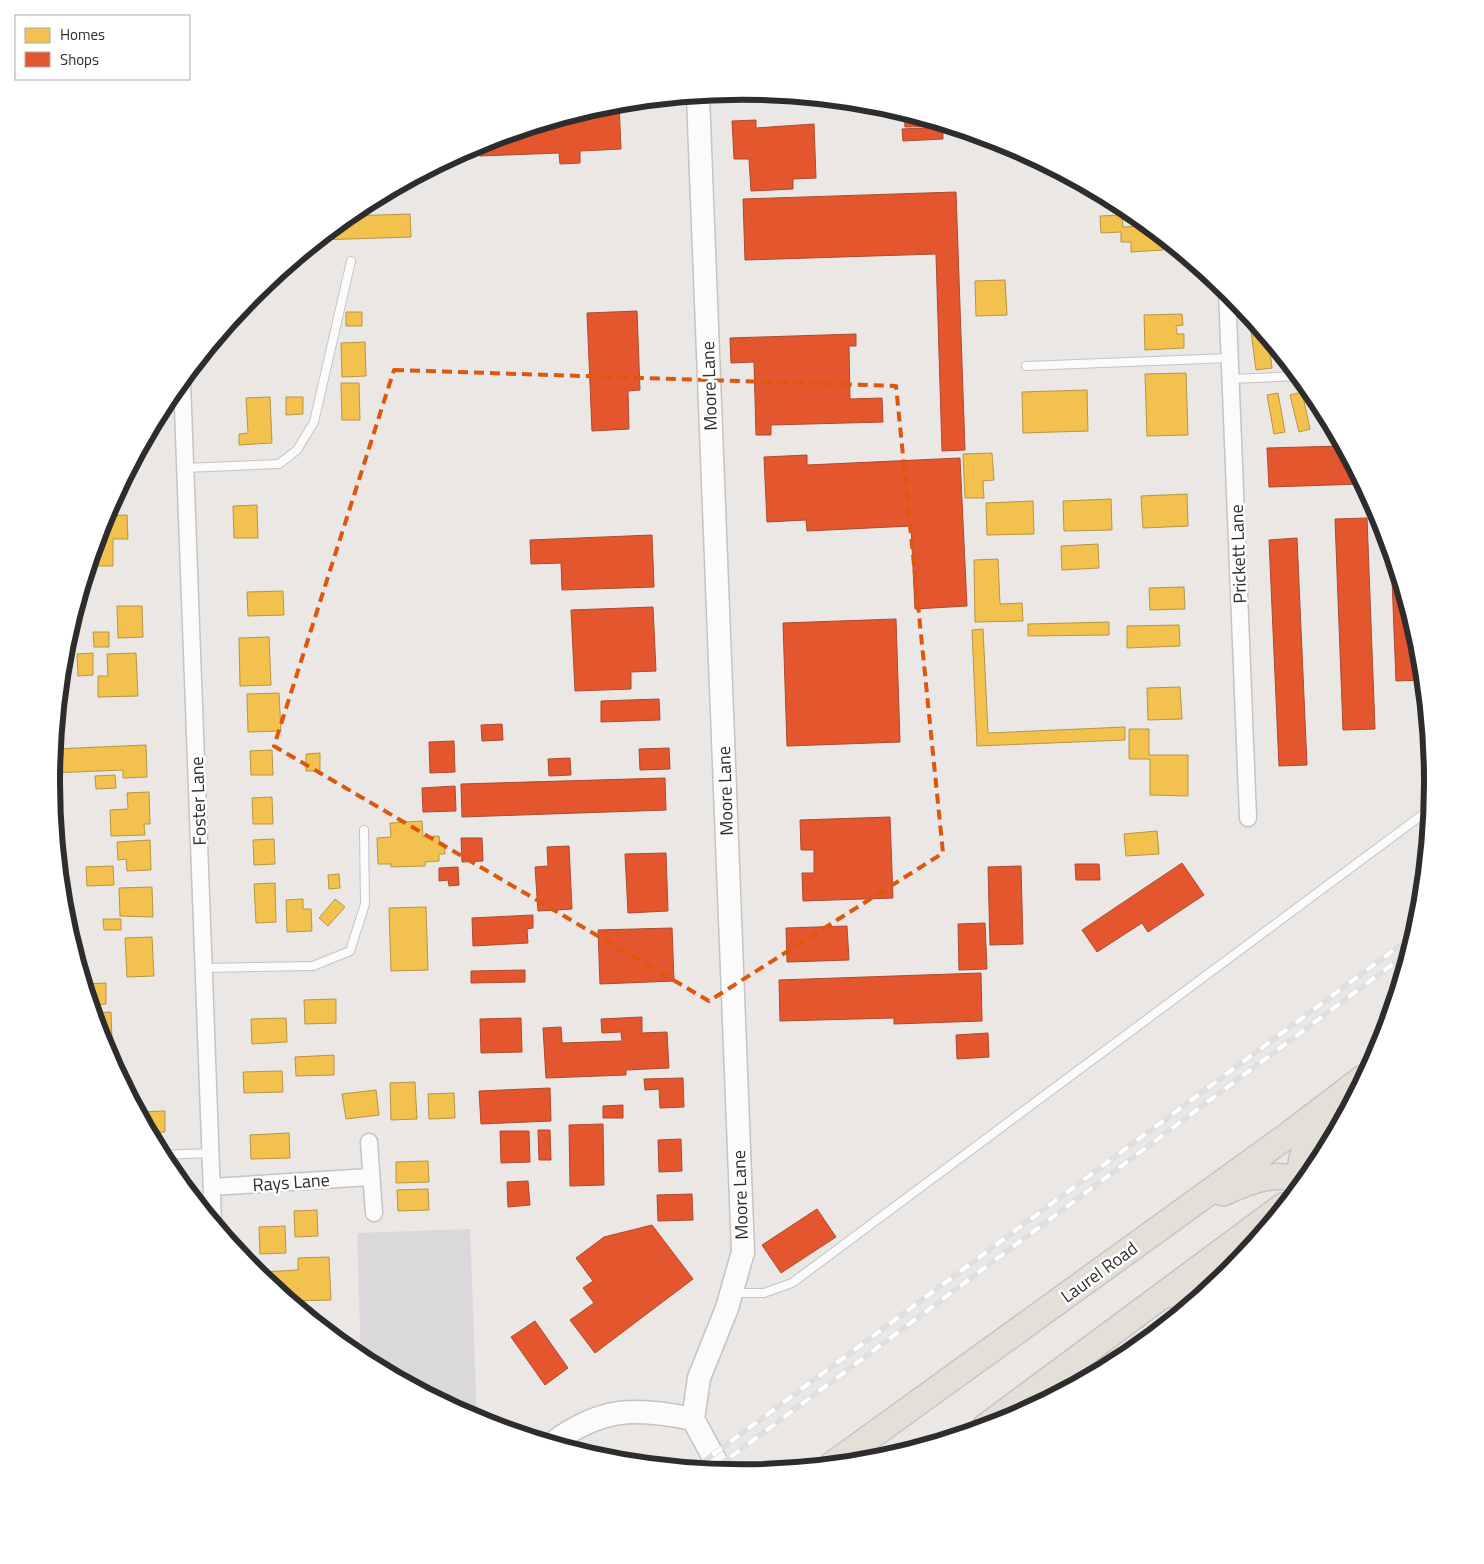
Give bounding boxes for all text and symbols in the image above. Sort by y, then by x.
legend [15,15,190,80]
text: Homes [60,23,105,46]
text: Shops [60,48,99,71]
street label: Moore Lane [694,341,724,431]
street label: Prickett Lane [1223,504,1253,604]
street label: Moore Lane [710,746,740,836]
street label: Foster Lane [183,756,213,846]
street label: Moore Lane [725,1150,755,1240]
street label: Rays Lane [251,1166,331,1198]
street label: Laurel Road [1055,1235,1143,1309]

